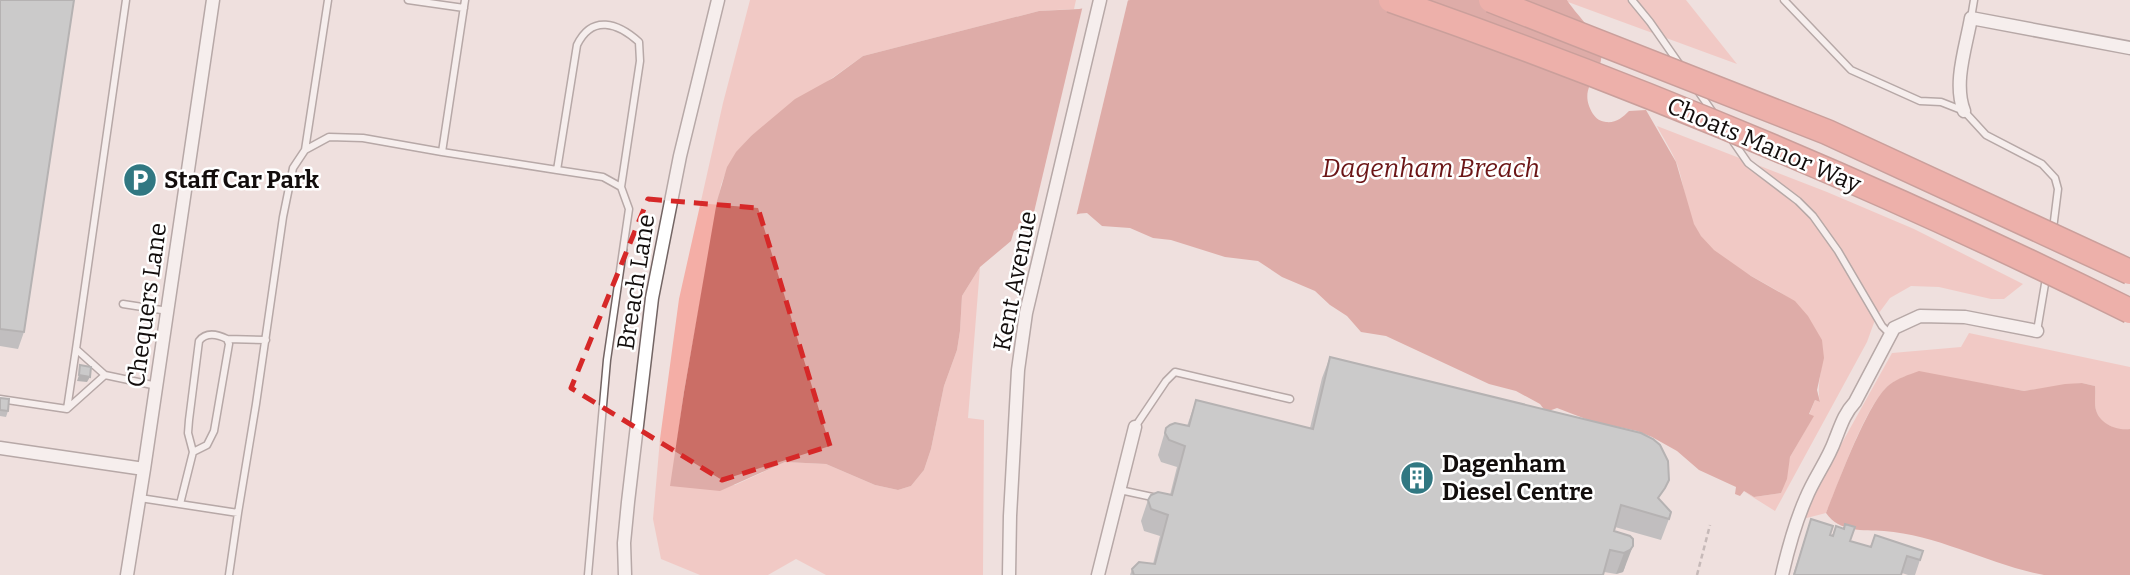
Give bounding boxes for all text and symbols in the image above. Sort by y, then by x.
street label: Choats Manor Way [1663,92,1865,199]
water label: Dagenham Breach [1322,153,1540,184]
parking icon: Staff Car Park [121,161,159,199]
place label: Staff Car Park [164,166,320,194]
street label: Kent Avenue [988,209,1042,353]
street label: Breach Lane [611,212,661,352]
street label: Chequers Lane [122,221,172,389]
place label: Dagenham Diesel Centre [1442,450,1593,506]
building icon: Dagenham Diesel Centre [1398,459,1436,497]

